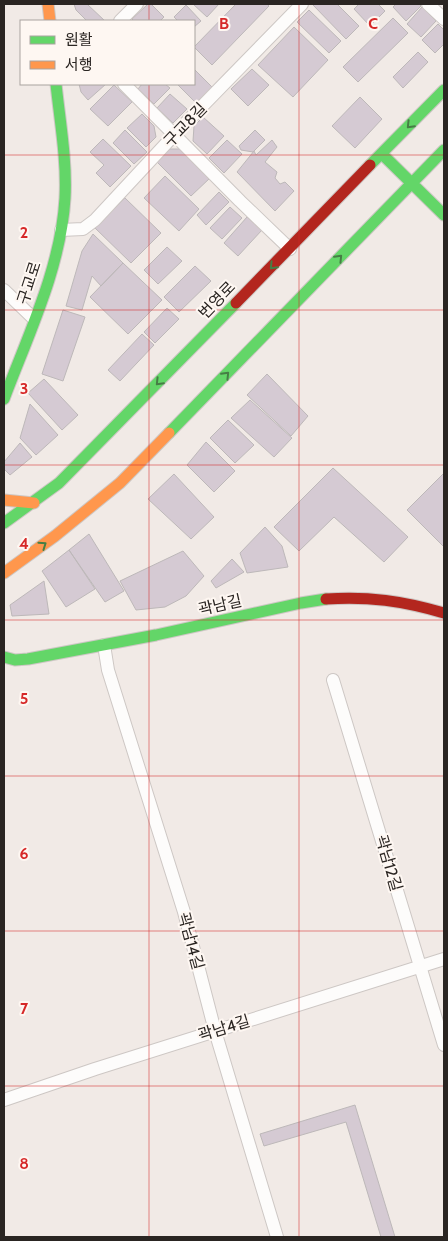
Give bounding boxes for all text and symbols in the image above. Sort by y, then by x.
text: B [219,14,229,33]
text: C [368,14,378,33]
legend [20,20,195,85]
text: 원활 [65,31,93,49]
text: 서행 [65,56,93,74]
street label: 구교8길 [159,99,211,151]
one-way arrow [407,119,416,128]
text: 2 [20,223,28,242]
one-way arrow [333,255,342,264]
street label: 구교로 [13,259,45,307]
one-way arrow [270,260,279,269]
street label: 번영로 [195,277,239,322]
one-way arrow [220,371,229,380]
one-way arrow [156,377,165,386]
text: 3 [20,379,28,398]
text: 4 [19,534,29,553]
one-way arrow [38,542,47,551]
street label: 곽남길 [196,591,244,619]
text: 5 [20,689,28,708]
street label: 곽남12길 [372,833,406,893]
text: 6 [20,844,29,863]
street label: 곽남14길 [174,910,208,972]
text: 7 [20,999,29,1018]
street label: 곽남4길 [196,1011,252,1045]
text: 8 [19,1154,29,1173]

